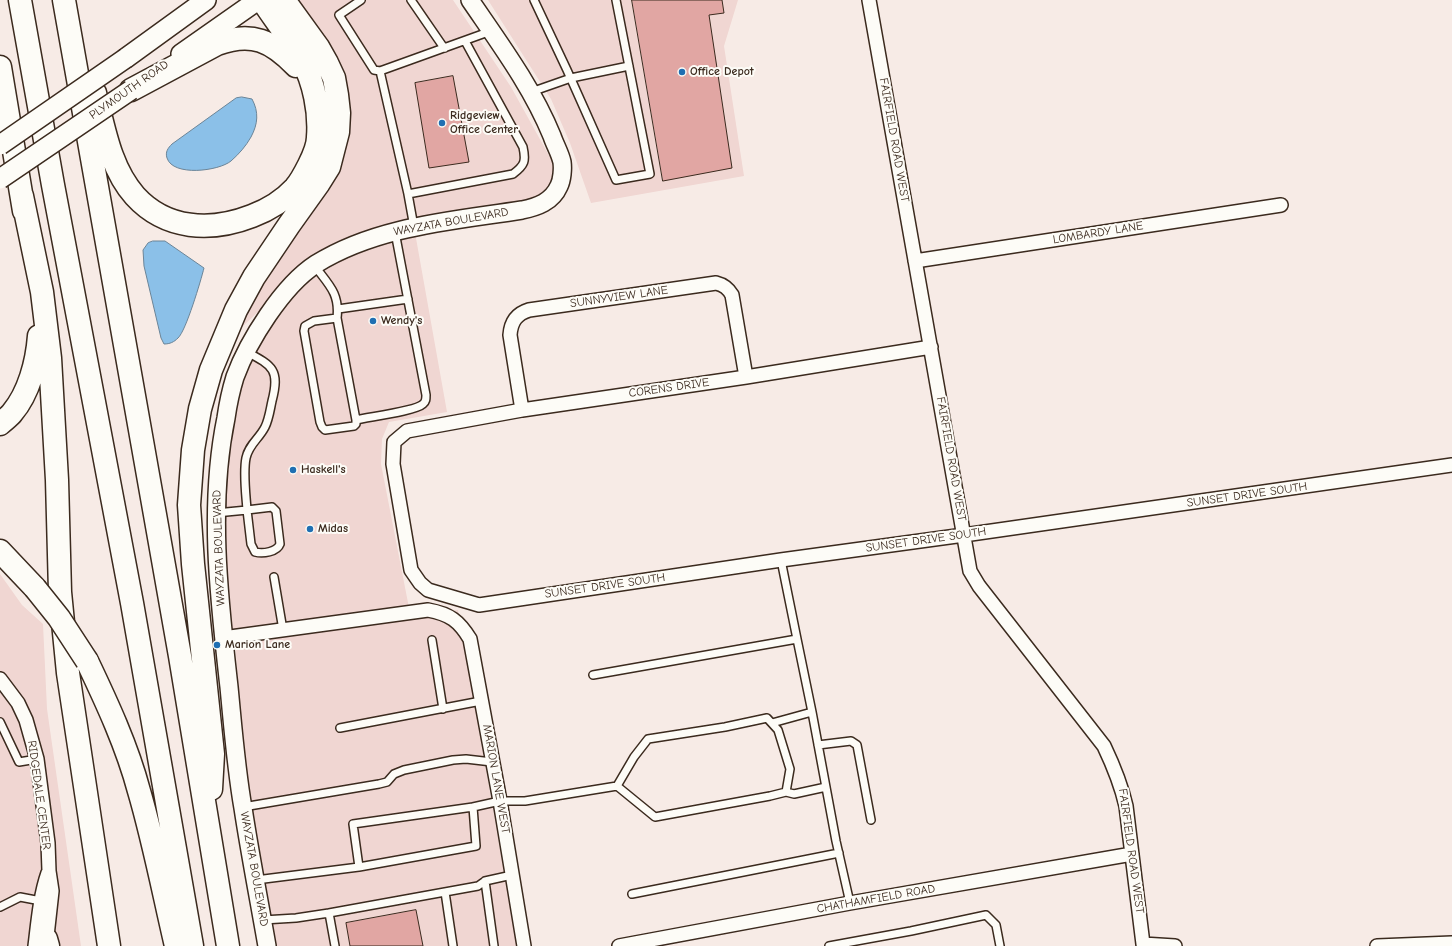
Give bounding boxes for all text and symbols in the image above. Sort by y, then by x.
street label: PLYMOUTH ROAD [87,57,171,123]
place label: Office Depot [690,65,754,79]
marker: Office Depot [677,67,687,77]
street label: FAIRFIELD ROAD WEST [876,77,912,203]
place label: Ridgeview Office Center [450,109,518,137]
marker: Ridgeview Office Center [437,118,447,128]
street label: WAYZATA BOULEVARD [392,205,510,239]
street label: LOMBARDY LANE [1052,219,1144,247]
street label: SUNNYVIEW LANE [569,283,669,311]
place label: Wendy's [381,314,422,328]
marker: Wendy's [368,316,378,326]
street label: CORENS DRIVE [628,375,710,401]
street label: FAIRFIELD ROAD WEST [933,396,969,522]
place label: Haskell's [301,463,346,477]
marker: Haskell's [288,465,298,475]
street label: SUNSET DRIVE SOUTH [1186,479,1308,511]
street label: WAYZATA BOULEVARD [210,490,228,606]
place label: Midas [318,522,348,536]
marker: Midas [305,524,315,534]
street label: SUNSET DRIVE SOUTH [865,524,987,556]
street label: SUNSET DRIVE SOUTH [544,570,666,602]
place label: Marion Lane [225,638,290,652]
marker: Marion Lane [212,640,222,650]
street label: MARION LANE WEST [479,723,513,835]
street label: RIDGEDALE CENTER [24,739,54,851]
street label: FAIRFIELD ROAD WEST [1115,788,1147,914]
street label: WAYZATA BOULEVARD [237,810,271,928]
street label: CHATHAMFIELD ROAD [816,882,936,916]

